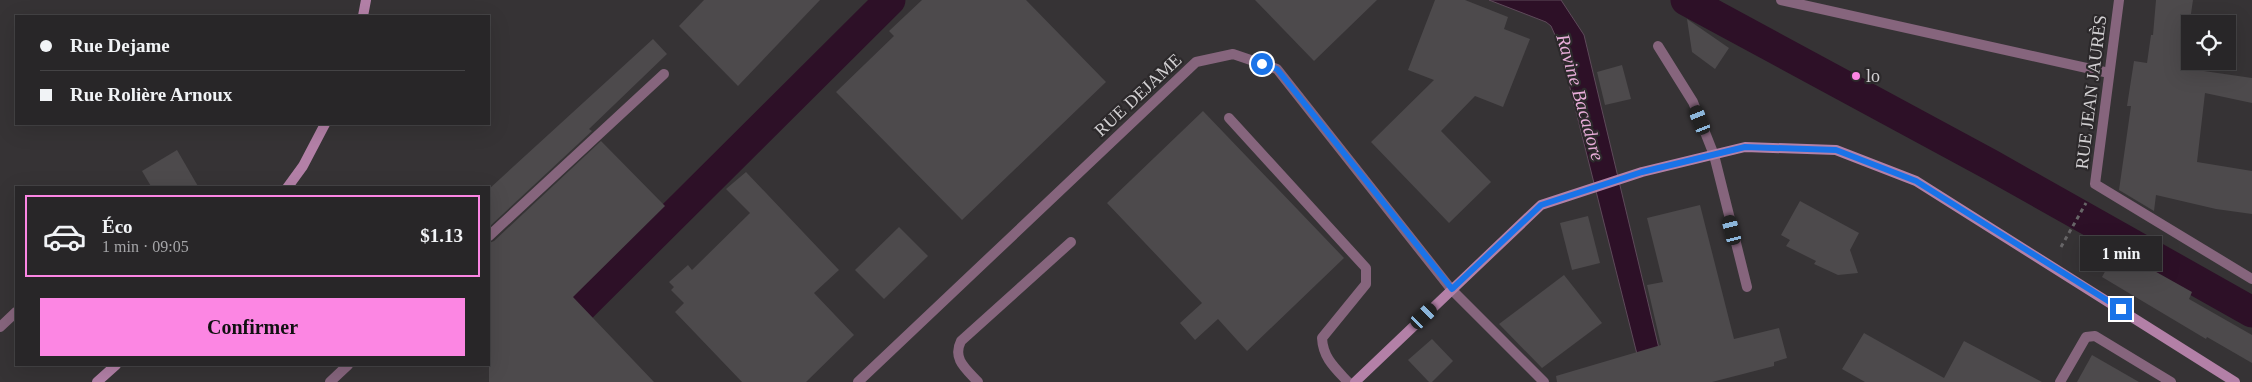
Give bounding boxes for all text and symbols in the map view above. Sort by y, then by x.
street label: RUE JEAN JAURÈS [2071,14,2110,170]
map controls [2181,15,2236,70]
button: locate [2181,15,2236,70]
water label: Ravine Bacadore [1552,30,1609,163]
text: Rue Dejame [70,35,170,56]
street label: RUE DEJAME [1090,50,1186,140]
route start [1251,53,1273,75]
place label: lo [1866,66,1880,86]
marker: lo [1850,70,1862,82]
text: Rue Rolière Arnoux [70,84,232,105]
car [1687,103,1712,137]
icon: car [42,214,87,259]
car [1721,214,1742,246]
text: Éco [102,216,133,237]
text: $1.13 [420,225,463,246]
callout: 1 min [2080,236,2162,272]
text: 1 min · 09:05 [102,238,189,255]
text: 1 min [2102,245,2140,262]
button: Confirmer [40,298,465,356]
route end [2110,298,2132,320]
car [1408,300,1440,332]

